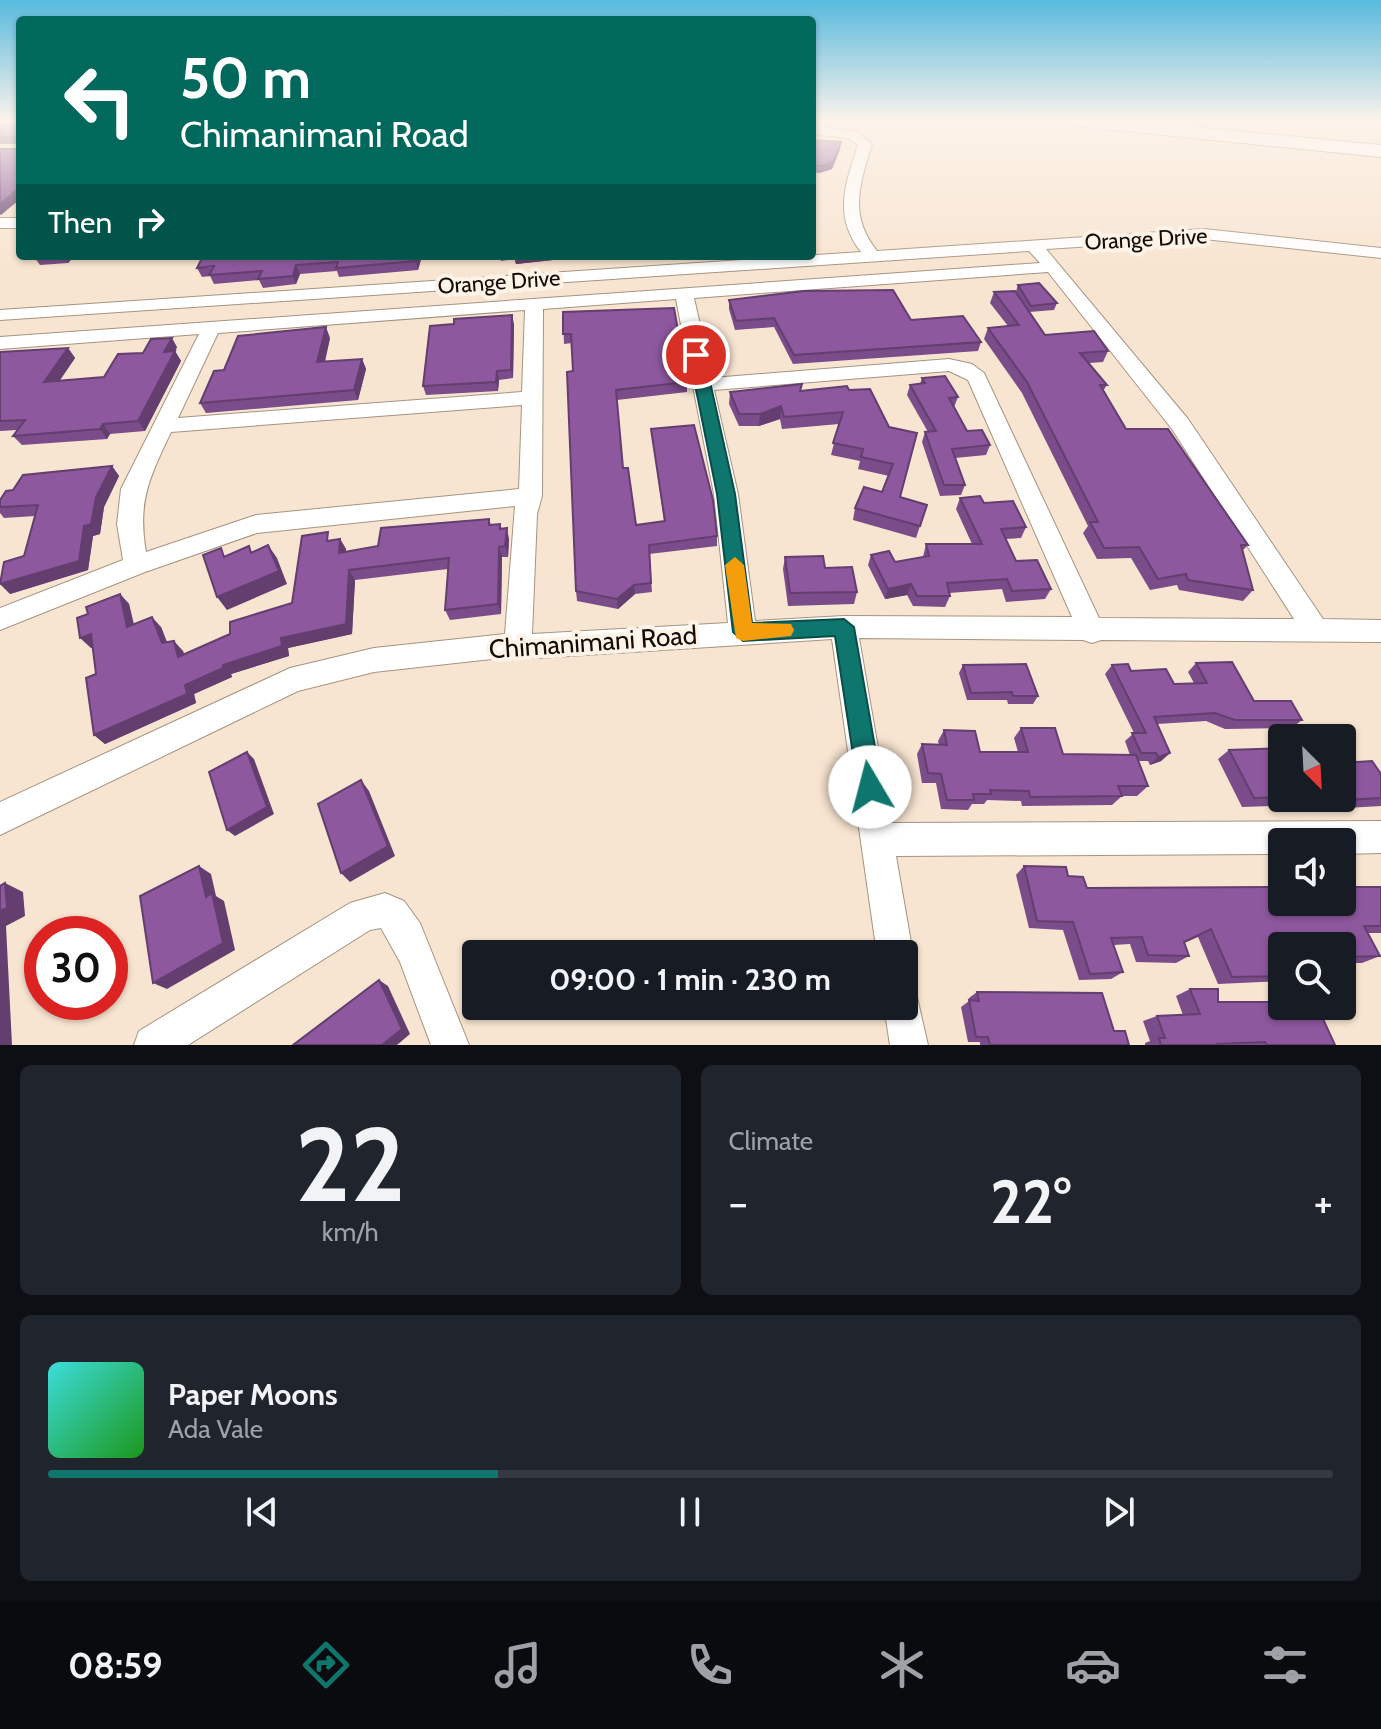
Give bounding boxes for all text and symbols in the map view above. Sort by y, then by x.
text: 50 m [180,44,311,112]
icon: left [48,48,152,152]
text: Chimanimani Road [180,112,469,156]
icon: right [128,200,172,244]
text: Then [48,204,112,241]
street label: Orange Drive [1084,222,1208,256]
street label: Orange Drive [437,264,561,300]
pin [662,321,730,389]
icon: arrive [674,333,718,377]
street label: Chimanimani Road [488,619,698,665]
north arrow [1268,724,1356,812]
map controls [1268,724,1356,1020]
position arrow [828,745,912,829]
button: sound [1268,828,1356,916]
speed limit sign: 30 [24,916,128,1020]
button: search [1268,932,1356,1020]
text: 09:00 · 1 min · 230 m [549,961,831,998]
text: 22 [295,1101,405,1227]
text: Climate [729,1125,813,1157]
text: 22° [990,1165,1071,1238]
text: − [729,1176,748,1229]
text: + [1314,1176,1333,1229]
text: km/h [322,1216,379,1248]
text: Paper Moons [168,1376,338,1413]
text: Ada Vale [168,1413,263,1445]
icon: previous [240,1490,284,1534]
icon: pause [668,1490,712,1534]
icon: next [1097,1490,1141,1534]
icon: directions [298,1637,354,1693]
icon: music [490,1637,546,1693]
icon: phone [682,1637,738,1693]
icon: climate [874,1637,930,1693]
icon: car [1065,1637,1121,1693]
icon: filters [1257,1637,1313,1693]
text: 08:59 [68,1643,163,1687]

